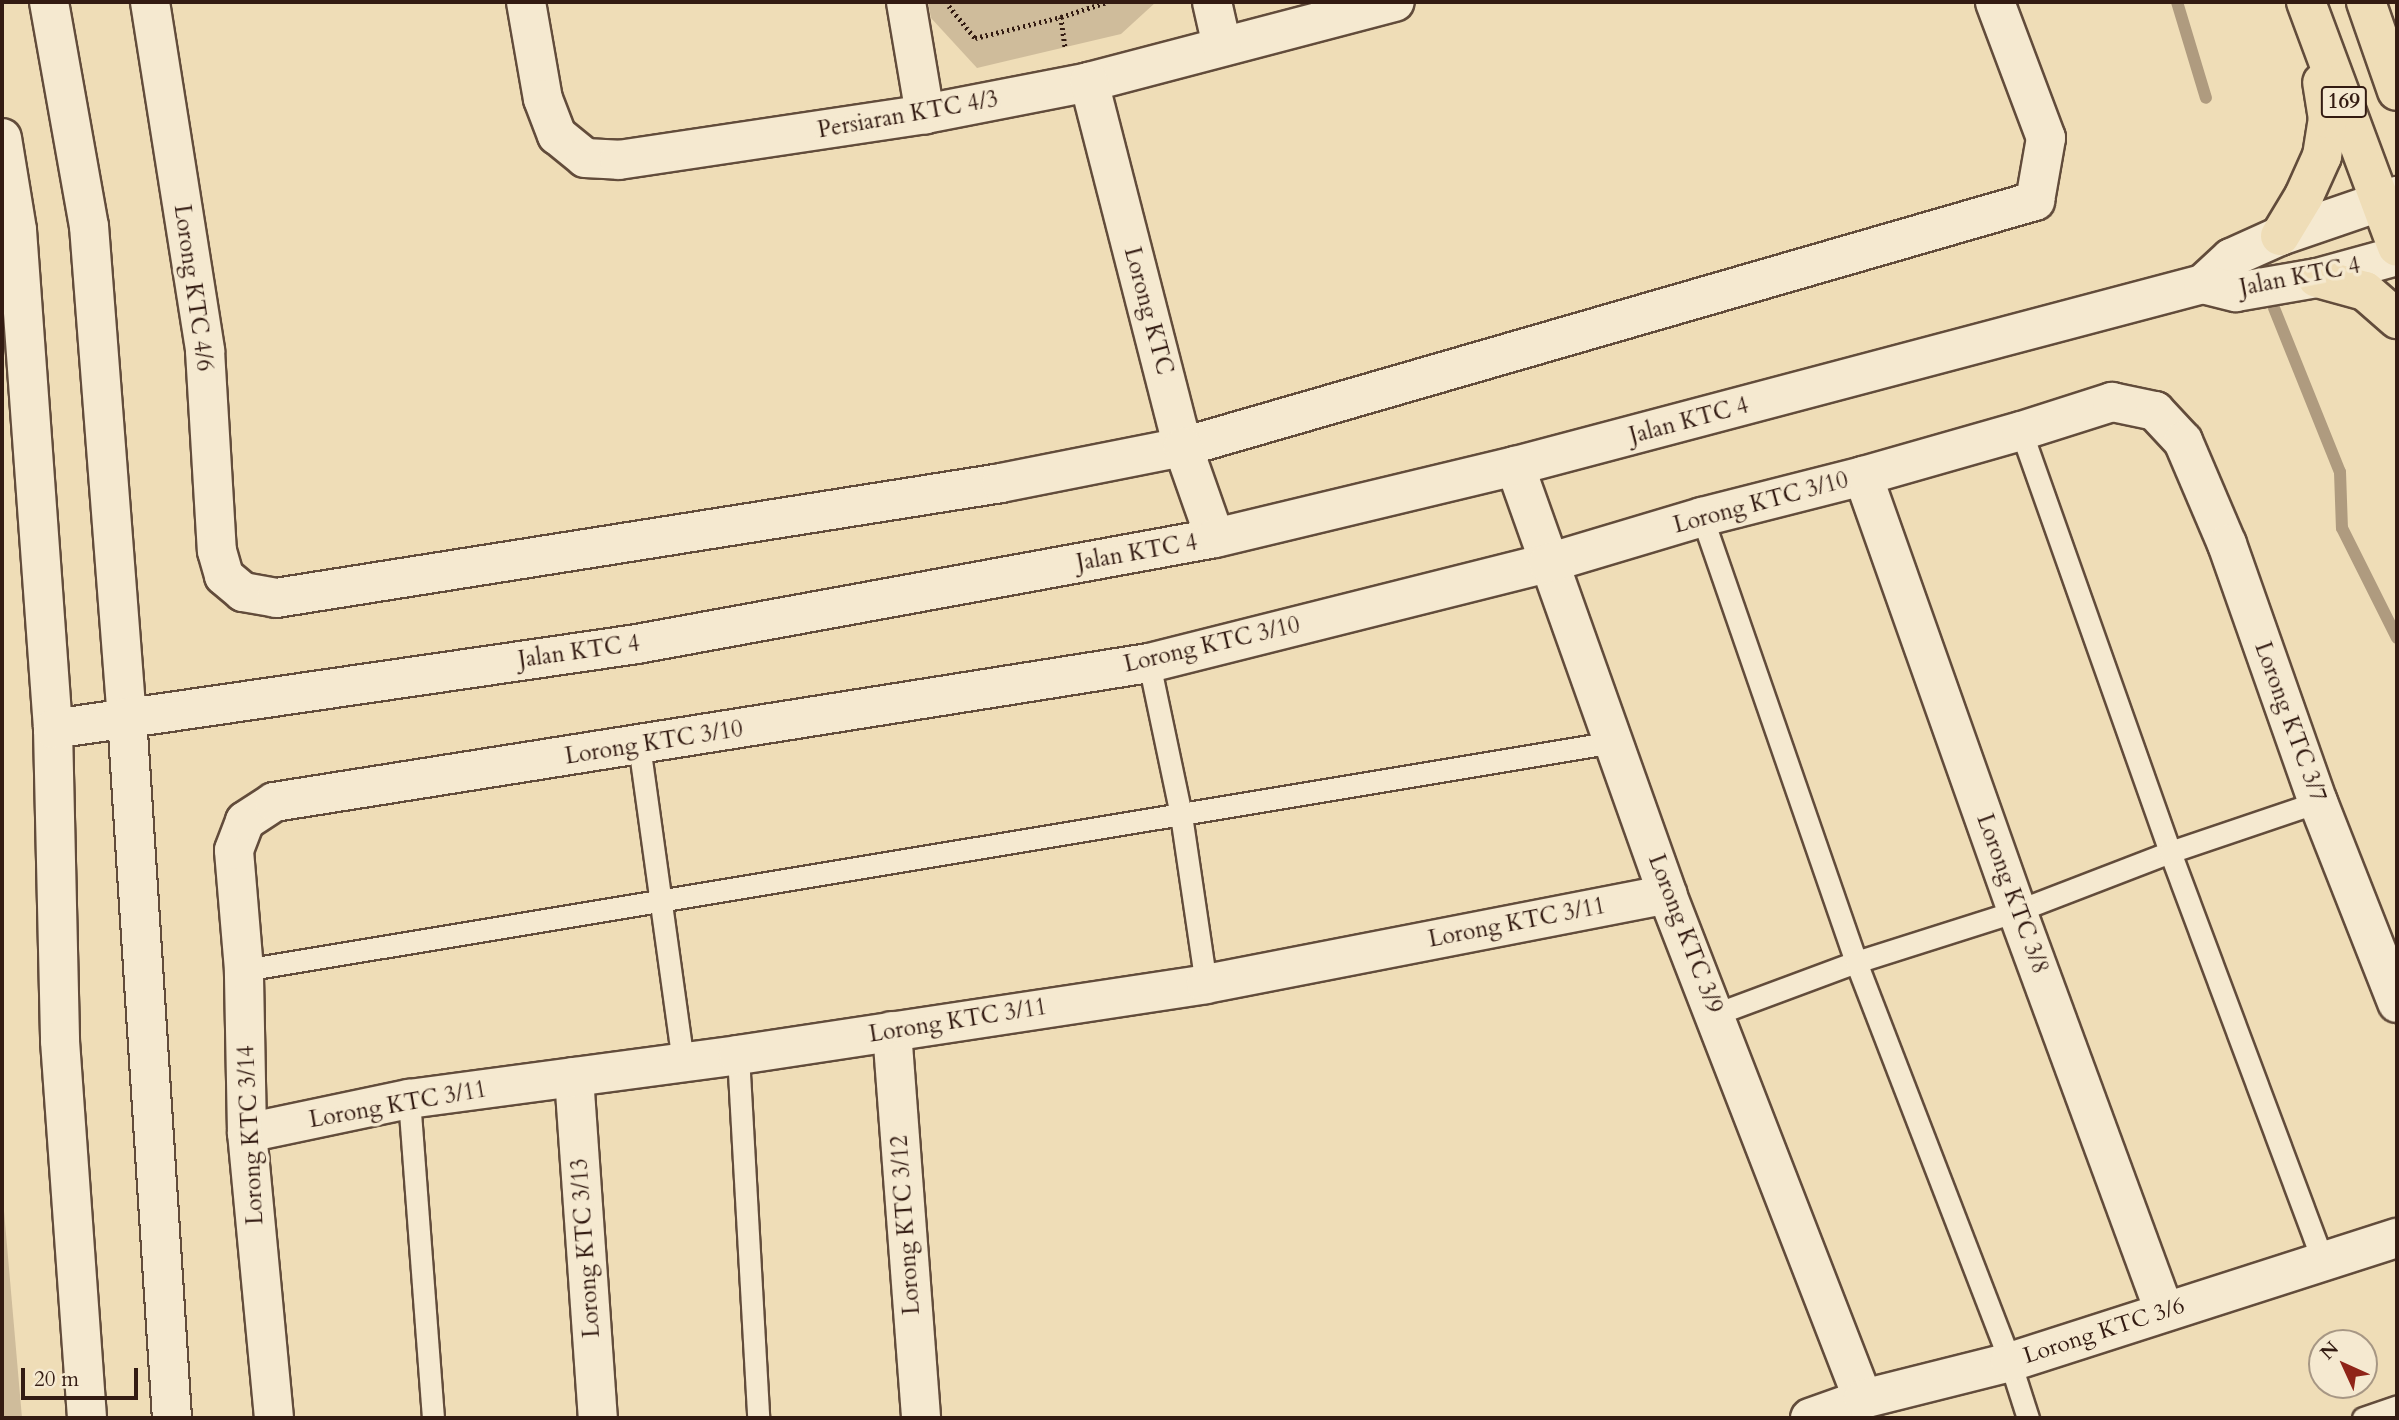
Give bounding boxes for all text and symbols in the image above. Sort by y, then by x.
road number: 169 [2320,84,2368,119]
street label: Persiaran KTC 4/3 [816,86,1000,144]
street label: Lorong KTC 4/6 [168,203,218,373]
street label: Lorong KTC [1118,244,1178,378]
street label: Jalan KTC 4 [2237,252,2363,302]
street label: Jalan KTC 4 [1626,392,1752,450]
street label: Lorong KTC 3/10 [1671,466,1851,540]
street label: Jalan KTC 4 [1074,529,1200,577]
street label: Lorong KTC 3/10 [1121,611,1303,679]
street label: Jalan KTC 4 [517,630,641,674]
street label: Lorong KTC 3/7 [2248,638,2332,806]
street label: Lorong KTC 3/10 [563,715,745,771]
street label: Lorong KTC 3/8 [1970,810,2054,978]
street label: Lorong KTC 3/9 [1642,851,1728,1017]
street label: Lorong KTC 3/11 [1426,892,1608,954]
street label: Lorong KTC 3/11 [867,993,1049,1049]
street label: Lorong KTC 3/14 [233,1044,269,1226]
street label: Lorong KTC 3/11 [307,1076,489,1134]
street label: Lorong KTC 3/12 [886,1134,926,1316]
street label: Lorong KTC 3/13 [566,1157,606,1339]
street label: Lorong KTC 3/6 [2020,1292,2188,1370]
north arrow [2308,1329,2378,1399]
text: N [2315,1336,2345,1366]
scale bar [24,1354,142,1398]
text: 20 m [34,1365,79,1394]

